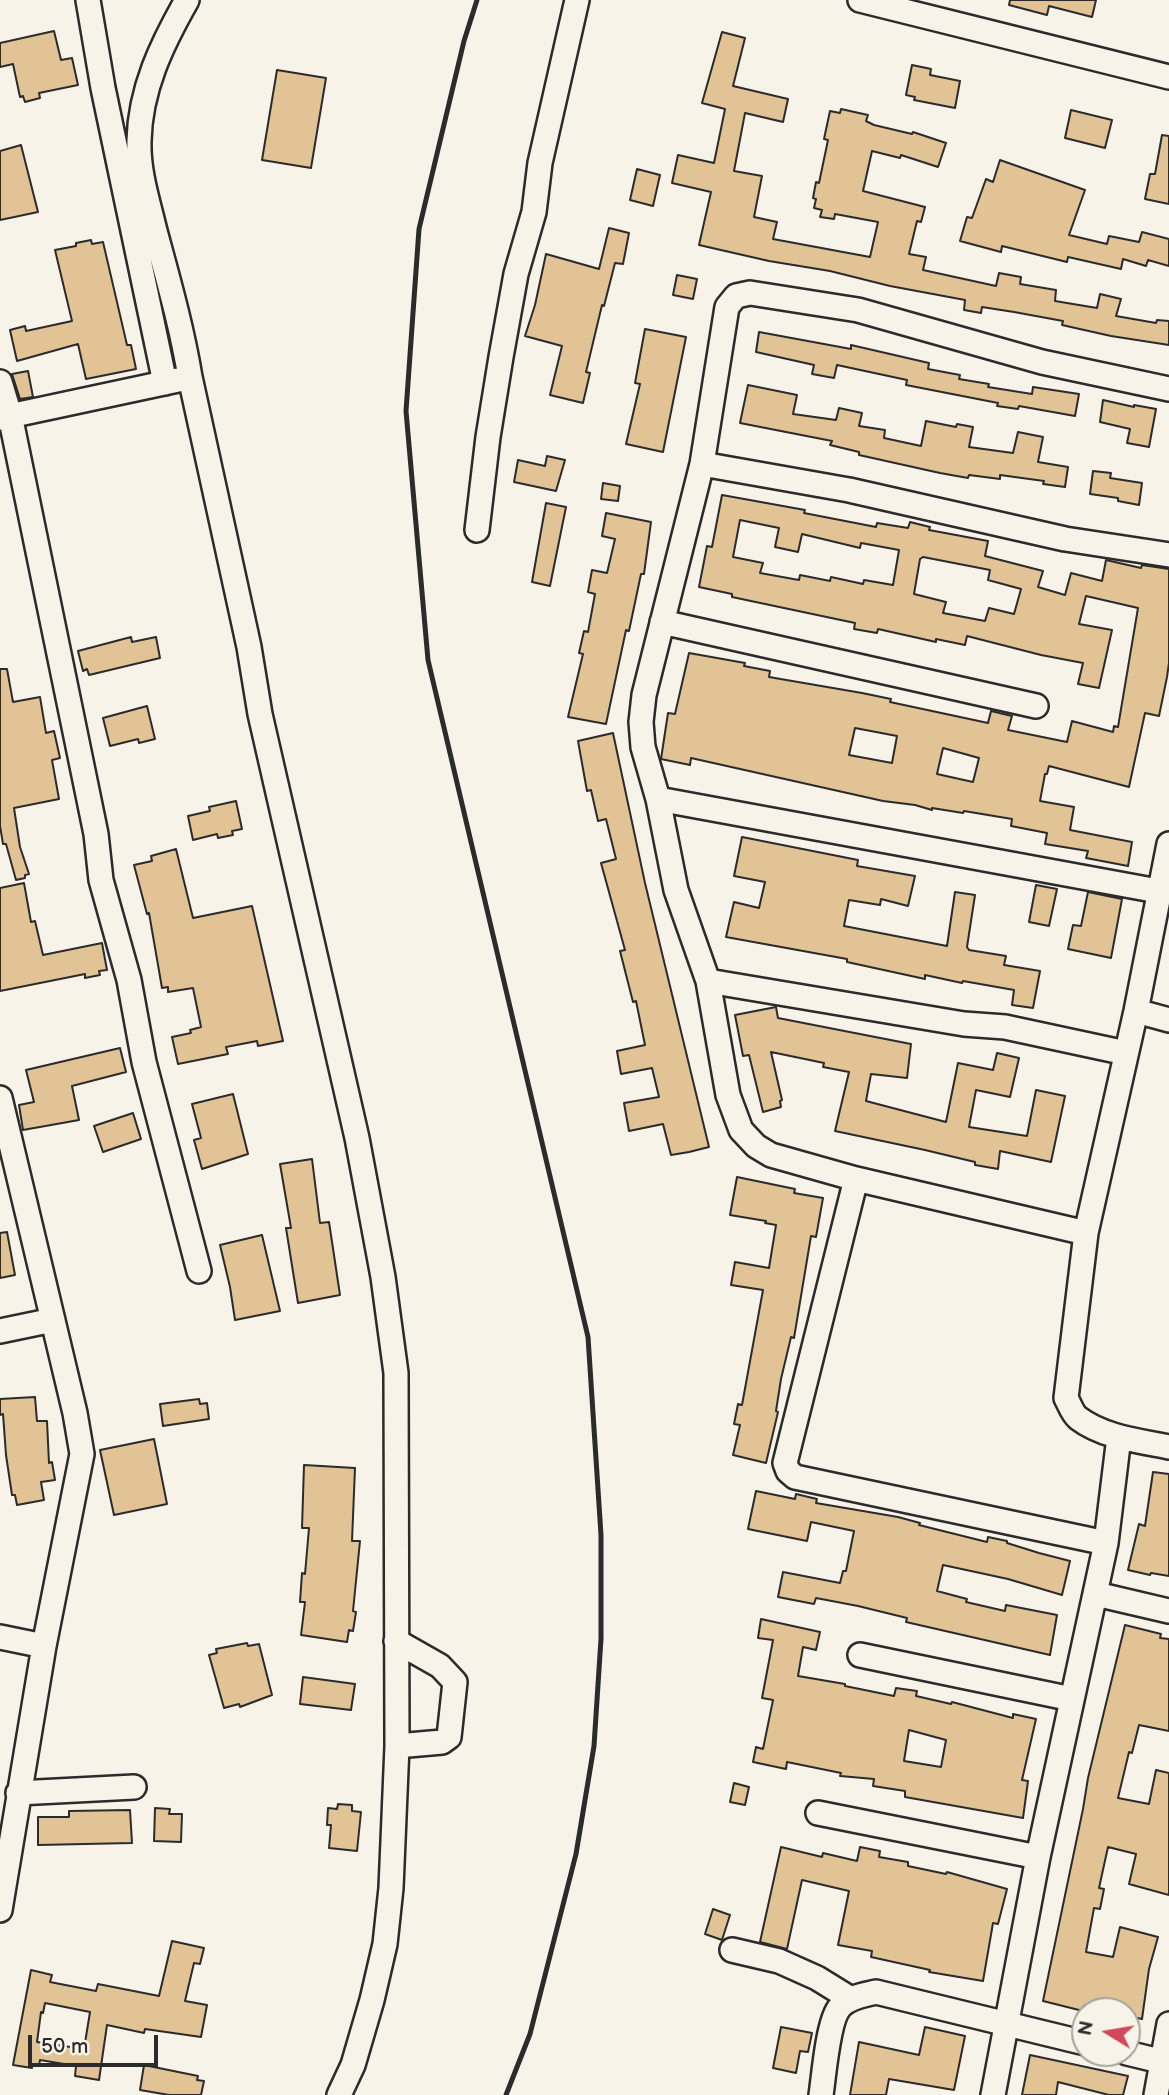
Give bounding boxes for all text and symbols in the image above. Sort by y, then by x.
north arrow [1071,1997,1141,2067]
text: N [1074,2019,1100,2037]
scale bar [32,2022,161,2066]
text: 50 m [41,2034,88,2059]

